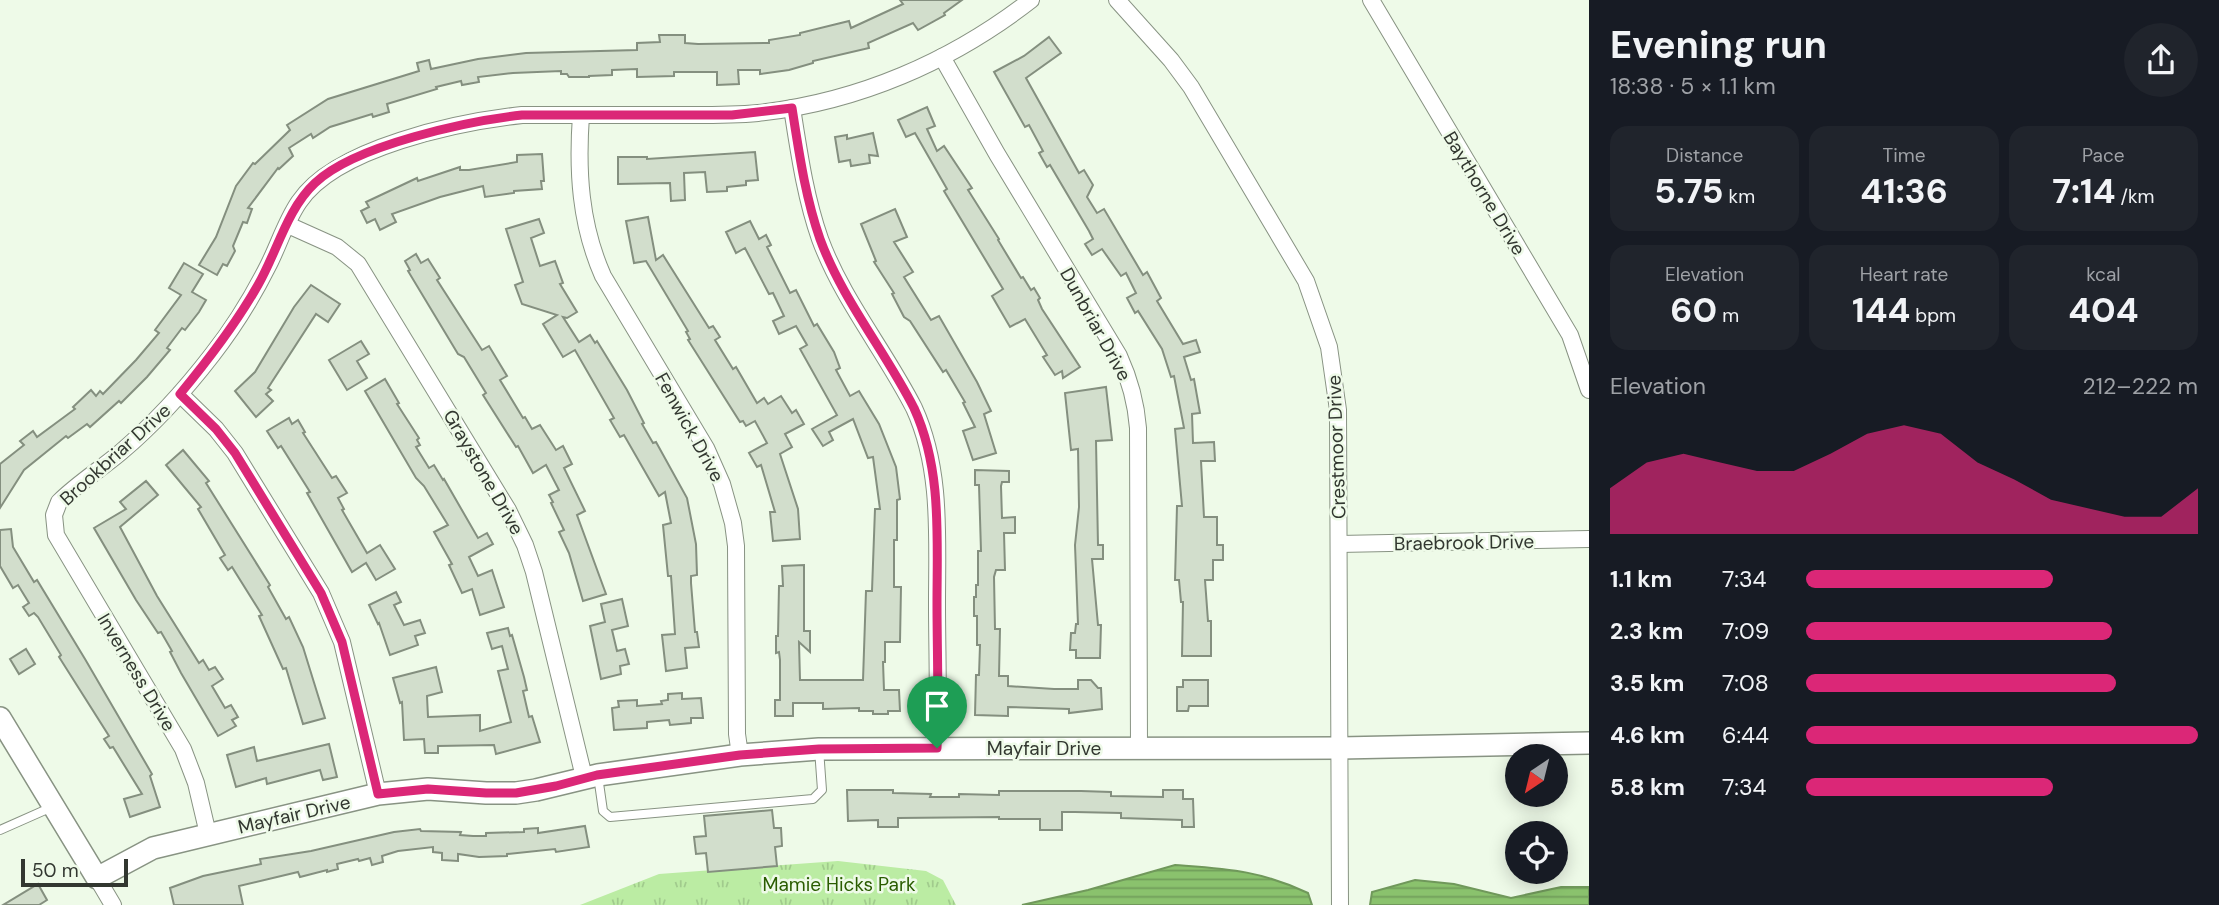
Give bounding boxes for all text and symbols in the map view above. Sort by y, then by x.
text: Evening run [1610,20,1827,70]
button: share [2124,23,2198,97]
text: 18:38 · 5 × 1.1 km [1610,71,1776,101]
street label: Baythorne Drive [1438,127,1531,260]
text: Distance [1666,143,1743,168]
text: Time [1883,143,1925,168]
text: Pace [2082,143,2125,168]
text: 5.75 [1654,168,1724,214]
text: 41:36 [1860,168,1948,214]
text: 7:14 [2052,168,2115,214]
text: km [1724,184,1755,209]
text: /km [2115,184,2154,209]
text: Elevation [1665,262,1744,287]
text: Heart rate [1860,262,1948,287]
text: kcal [2086,262,2120,287]
street label: Dunbriar Drive [1054,263,1137,385]
text: 60 [1670,287,1717,333]
text: 144 [1852,287,1910,333]
text: 404 [2068,287,2138,333]
text: m [1717,303,1739,328]
text: bpm [1910,303,1956,328]
street label: Fenwick Drive [649,368,730,486]
text: Elevation [1610,371,1706,401]
text: 212–222 m [2083,371,2198,401]
street label: Crestmoor Drive [1321,374,1352,519]
street label: Brookbriar Drive [55,398,176,511]
street label: Graystone Drive [438,405,530,539]
street label: Braebrook Drive [1394,529,1534,556]
text: 1.1 km [1610,564,1672,594]
text: 7:34 [1722,564,1766,594]
street label: Inverness Drive [92,609,182,736]
text: 2.3 km [1610,616,1683,646]
text: 7:09 [1722,616,1769,646]
text: 3.5 km [1610,668,1684,698]
text: 7:08 [1722,668,1769,698]
pin [907,676,967,748]
icon: arrive [918,687,956,725]
text: 4.6 km [1610,720,1685,750]
text: 6:44 [1722,720,1769,750]
street label: Mayfair Drive [987,736,1101,761]
north arrow [1505,744,1568,807]
map controls [1505,744,1568,884]
text: 5.8 km [1610,772,1685,802]
text: 7:34 [1722,772,1766,802]
street label: Mayfair Drive [235,789,353,840]
button: locate [1505,821,1568,884]
scale bar [21,856,128,888]
text: 50 m [32,858,79,883]
park label: Mamie Hicks Park [762,872,916,897]

